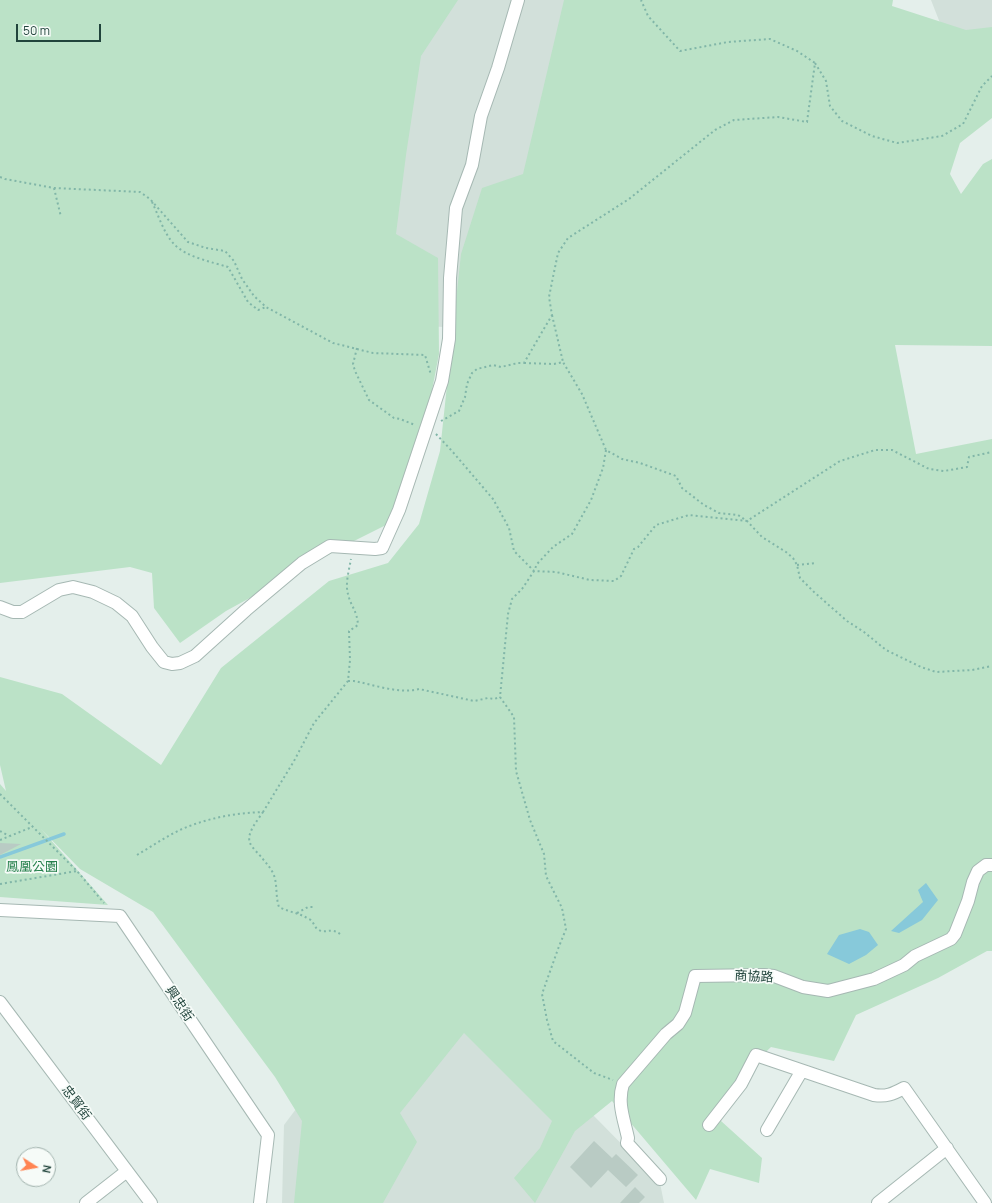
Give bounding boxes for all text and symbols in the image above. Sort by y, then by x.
scale bar [18,16,103,42]
text: 50 m [23,22,50,39]
park label: 鳳凰公園 [6,859,58,875]
street label: 商協路 [734,968,774,986]
street label: 興忠街 [162,983,196,1025]
street label: 忠貿街 [58,1083,94,1123]
north arrow [16,1147,56,1187]
text: N [39,1164,55,1175]

